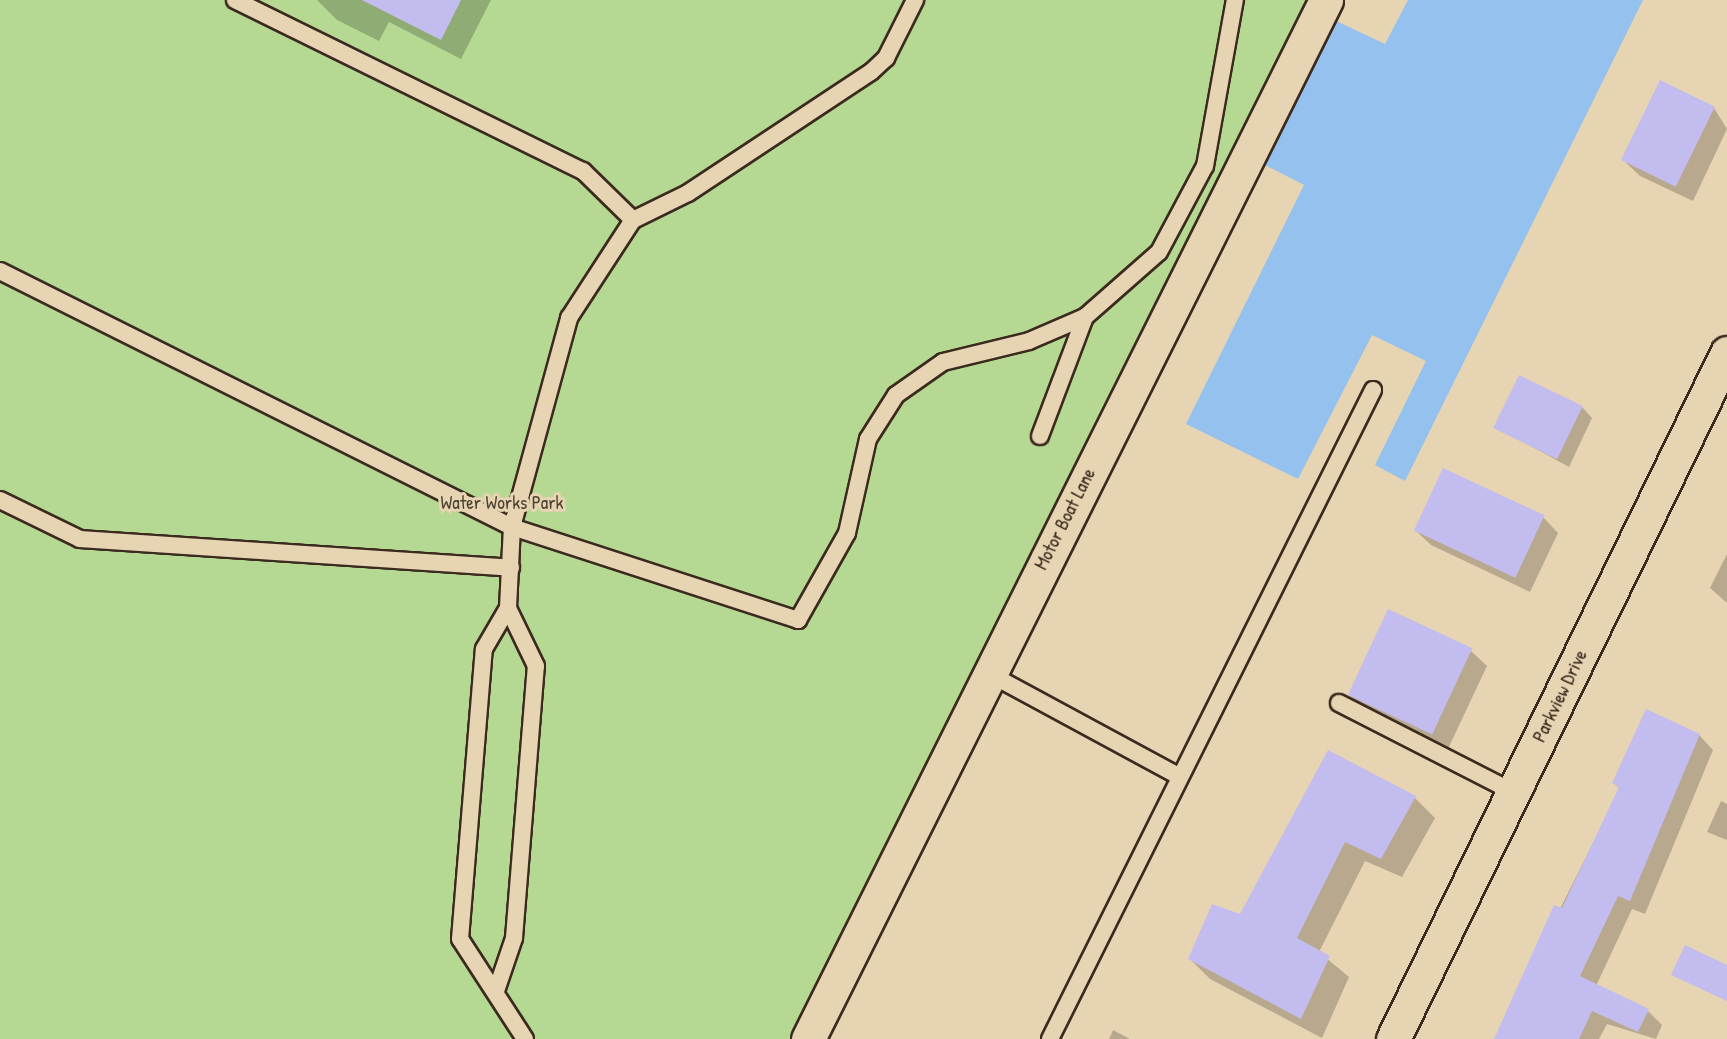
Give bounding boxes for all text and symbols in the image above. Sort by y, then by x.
street label: Motor Boat Lane [1030,464,1100,574]
park label: Water Works Park [441,492,563,514]
street label: Parkview Drive [1528,646,1592,746]

